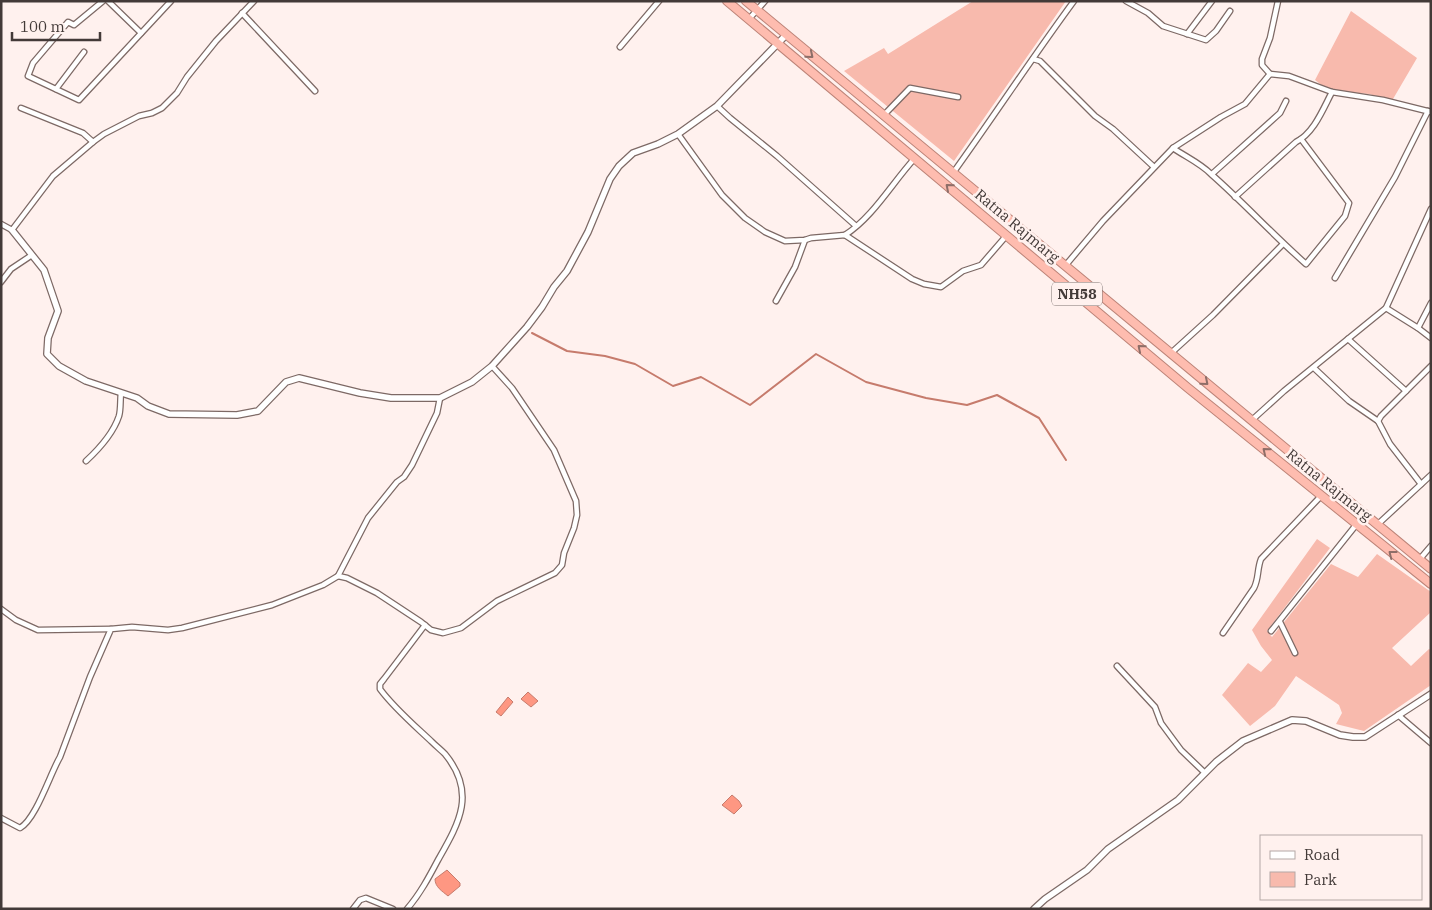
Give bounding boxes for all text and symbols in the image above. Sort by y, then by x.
scale bar [12,10,100,42]
text: 100 m [20,17,65,36]
one-way arrow [805,49,814,58]
one-way arrow [946,185,955,193]
street label: Ratna Rajmarg [971,185,1064,267]
road number: NH58 [1052,282,1102,306]
one-way arrow [1137,345,1146,354]
one-way arrow [1199,377,1208,386]
street label: Ratna Rajmarg [1283,444,1376,525]
one-way arrow [1263,449,1272,457]
one-way arrow [1389,551,1398,559]
legend [1260,835,1422,900]
text: Road [1304,845,1340,864]
text: Park [1304,870,1337,889]

